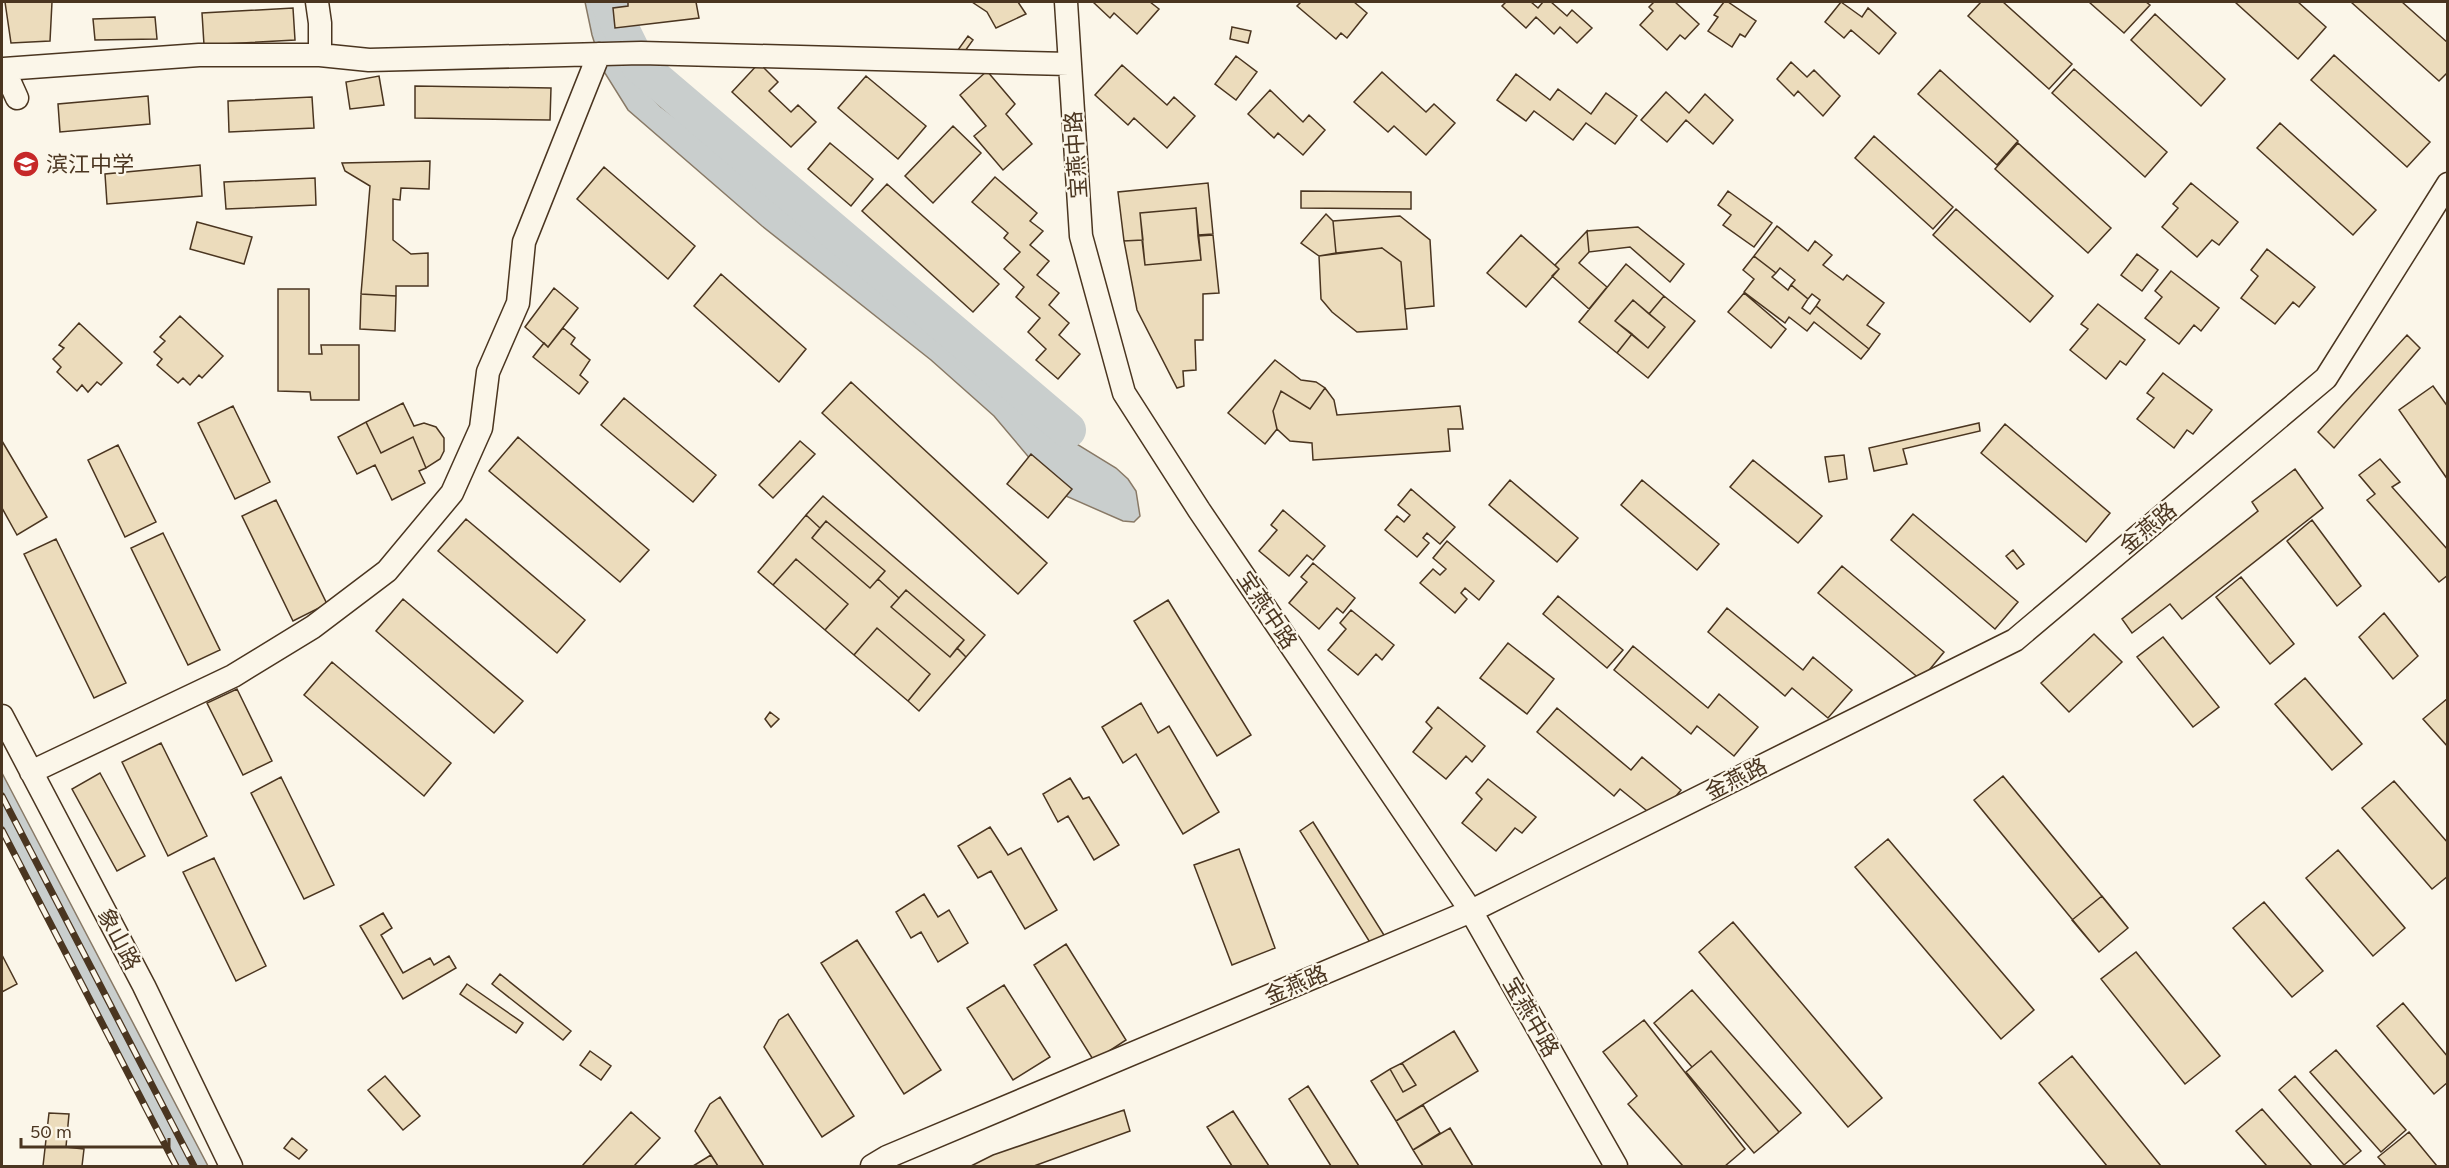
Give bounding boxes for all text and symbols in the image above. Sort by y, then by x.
street label: 宝燕中路 [1059,110,1093,200]
school or university icon: 滨江中学 [11,149,41,179]
place label: 滨江中学 [46,151,134,178]
street label: 金燕路 [2114,496,2182,560]
street label: 宝燕中路 [1231,566,1303,654]
street label: 金燕路 [1700,752,1772,806]
street label: 象山路 [92,904,146,974]
street label: 金燕路 [1260,960,1332,1010]
street label: 宝燕中路 [1497,972,1565,1062]
scale bar [21,1111,170,1149]
text: 50 m [30,1121,72,1143]

